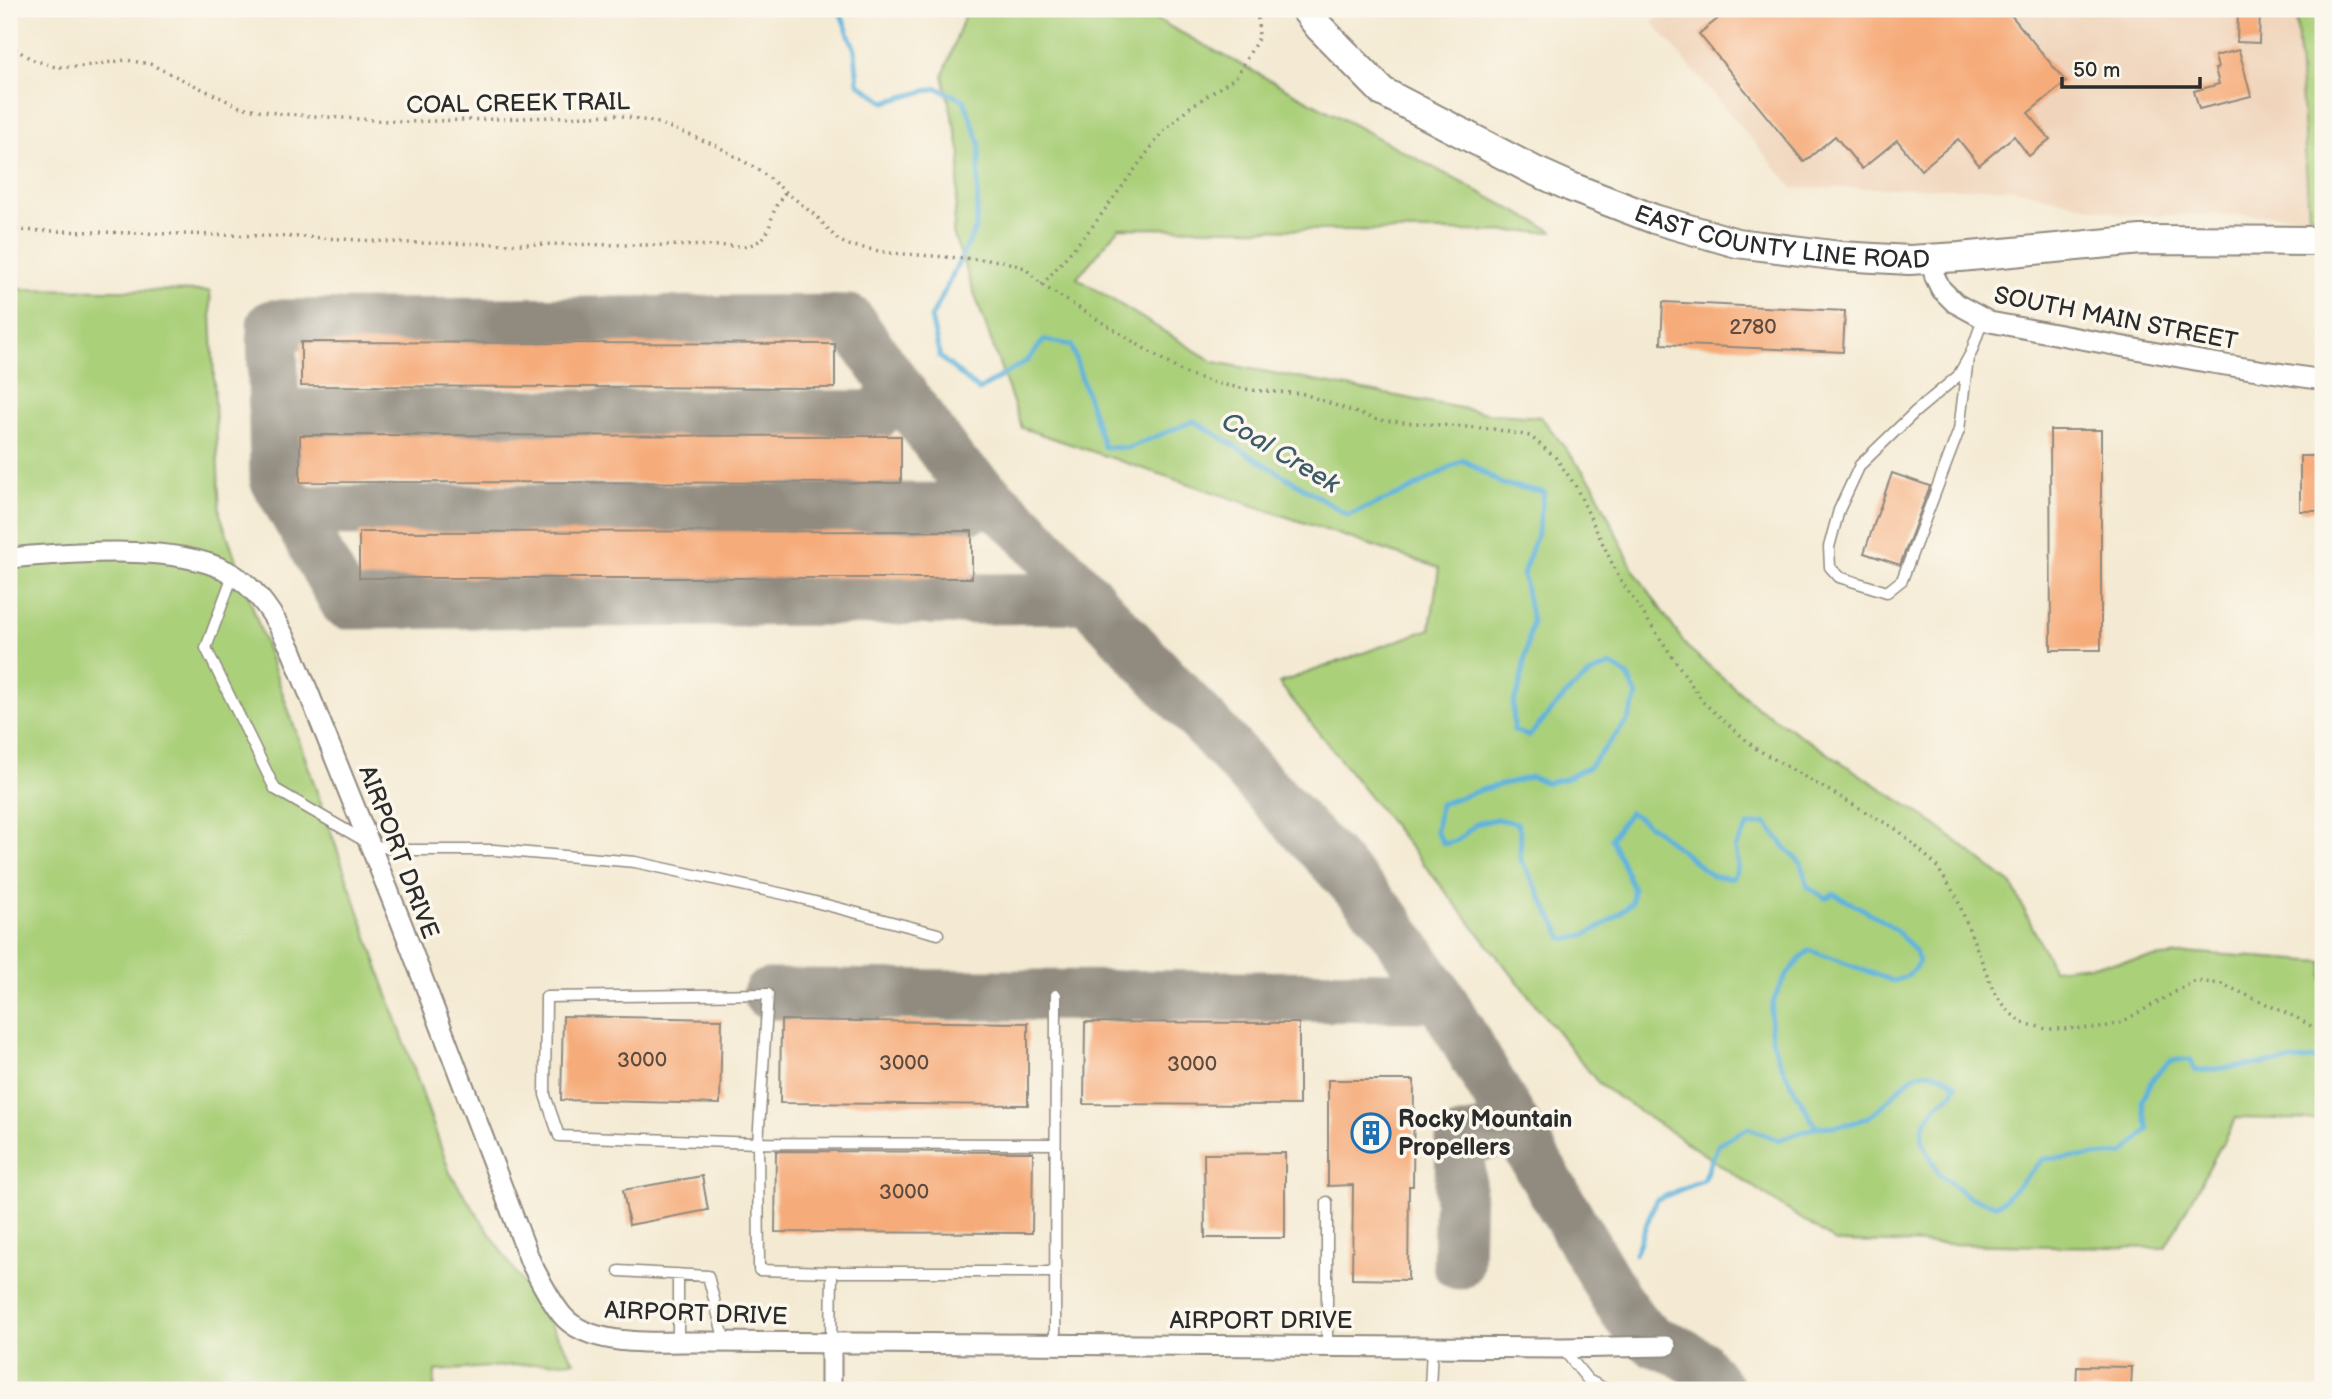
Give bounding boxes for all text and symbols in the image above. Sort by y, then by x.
scale bar [2062,46,2201,90]
text: 50 m [2073,58,2120,83]
street label: COAL CREEK TRAIL [406,87,630,120]
street label: EAST COUNTY LINE ROAD [1630,199,1931,275]
street label: SOUTH MAIN STREET [1992,281,2241,356]
house number: 2780 [1729,315,1777,340]
water label: Coal Creek [1216,406,1346,501]
street label: AIRPORT DRIVE [352,761,445,943]
house number: 3000 [617,1048,667,1073]
house number: 3000 [879,1051,929,1076]
house number: 3000 [1167,1052,1217,1077]
place label: Rocky Mountain Propellers [1398,1105,1573,1162]
building icon: Rocky Mountain Propellers [1350,1112,1392,1154]
house number: 3000 [879,1180,929,1205]
street label: AIRPORT DRIVE [604,1296,788,1331]
street label: AIRPORT DRIVE [1169,1306,1353,1335]

